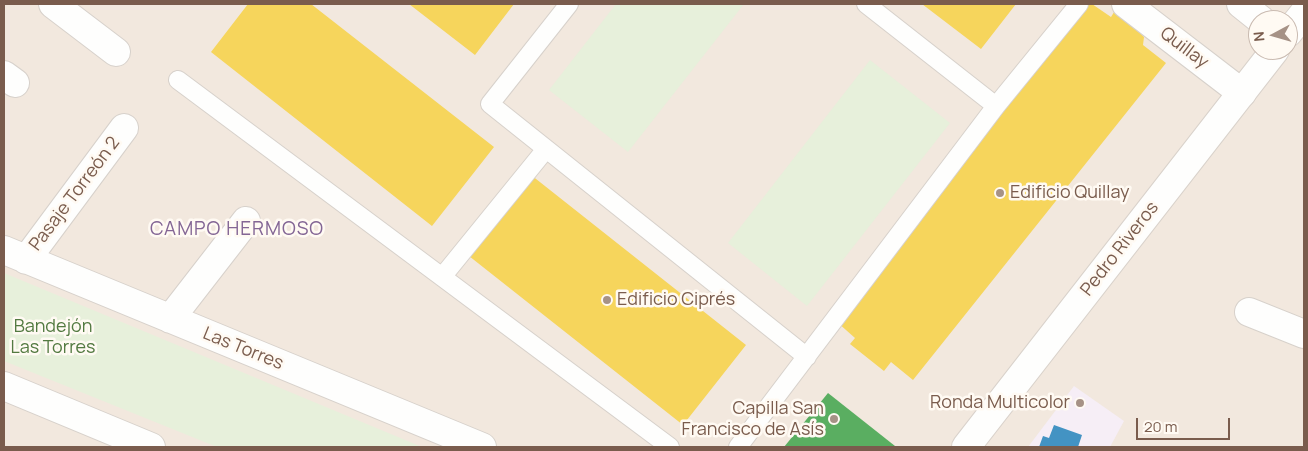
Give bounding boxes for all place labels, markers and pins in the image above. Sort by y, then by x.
place label: Edificio Quillay [1010,182,1129,204]
marker: Edificio Quillay [994,187,1006,199]
place label: Edificio Ciprés [617,289,735,311]
marker: Edificio Ciprés [601,294,613,306]
place label: Ronda Multicolor [930,392,1070,414]
marker: Ronda Multicolor [1074,397,1086,409]
place label: Capilla San Francisco de Asís [682,398,824,440]
marker: Capilla San Francisco de Asís [828,413,840,425]

